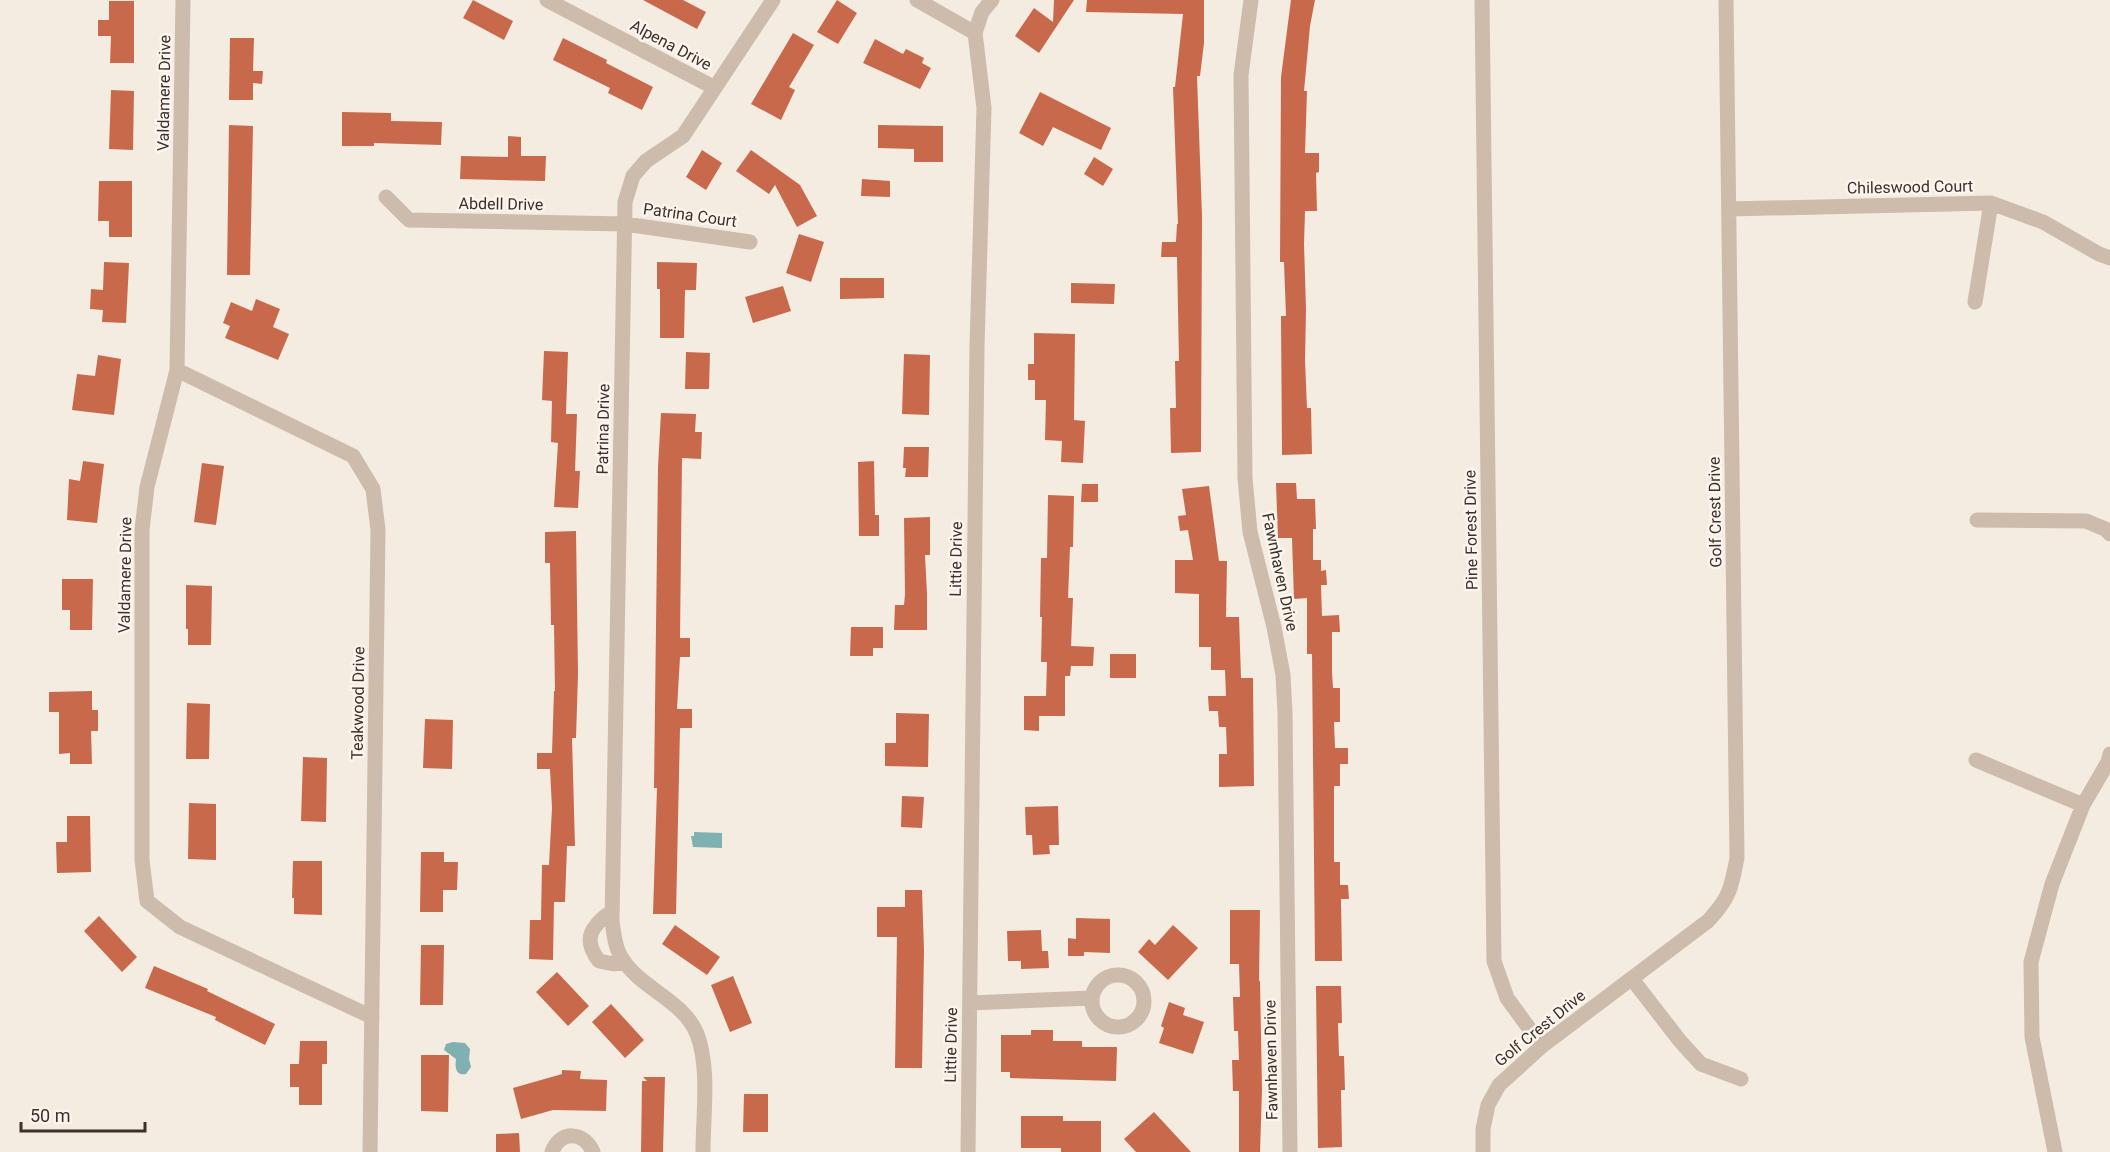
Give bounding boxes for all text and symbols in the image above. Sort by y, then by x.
street label: Alpena Drive [627,16,715,74]
street label: Valdamere Drive [153,35,175,151]
street label: Chileswood Court [1847,176,1973,198]
street label: Abdell Drive [459,194,543,214]
street label: Patrina Court [642,199,738,231]
street label: Patrina Drive [593,383,613,475]
street label: Golf Crest Drive [1705,456,1725,568]
street label: Pine Forest Drive [1460,470,1482,590]
street label: Fawnhaven Drive [1258,511,1302,633]
street label: Valdamere Drive [114,517,136,633]
street label: Littie Drive [946,521,966,597]
street label: Teakwood Drive [348,646,368,760]
street label: Golf Crest Drive [1491,986,1589,1070]
street label: Fawnhaven Drive [1260,1000,1282,1120]
street label: Littie Drive [941,1007,961,1083]
scale bar [21,1095,146,1133]
text: 50 m [30,1105,70,1126]

